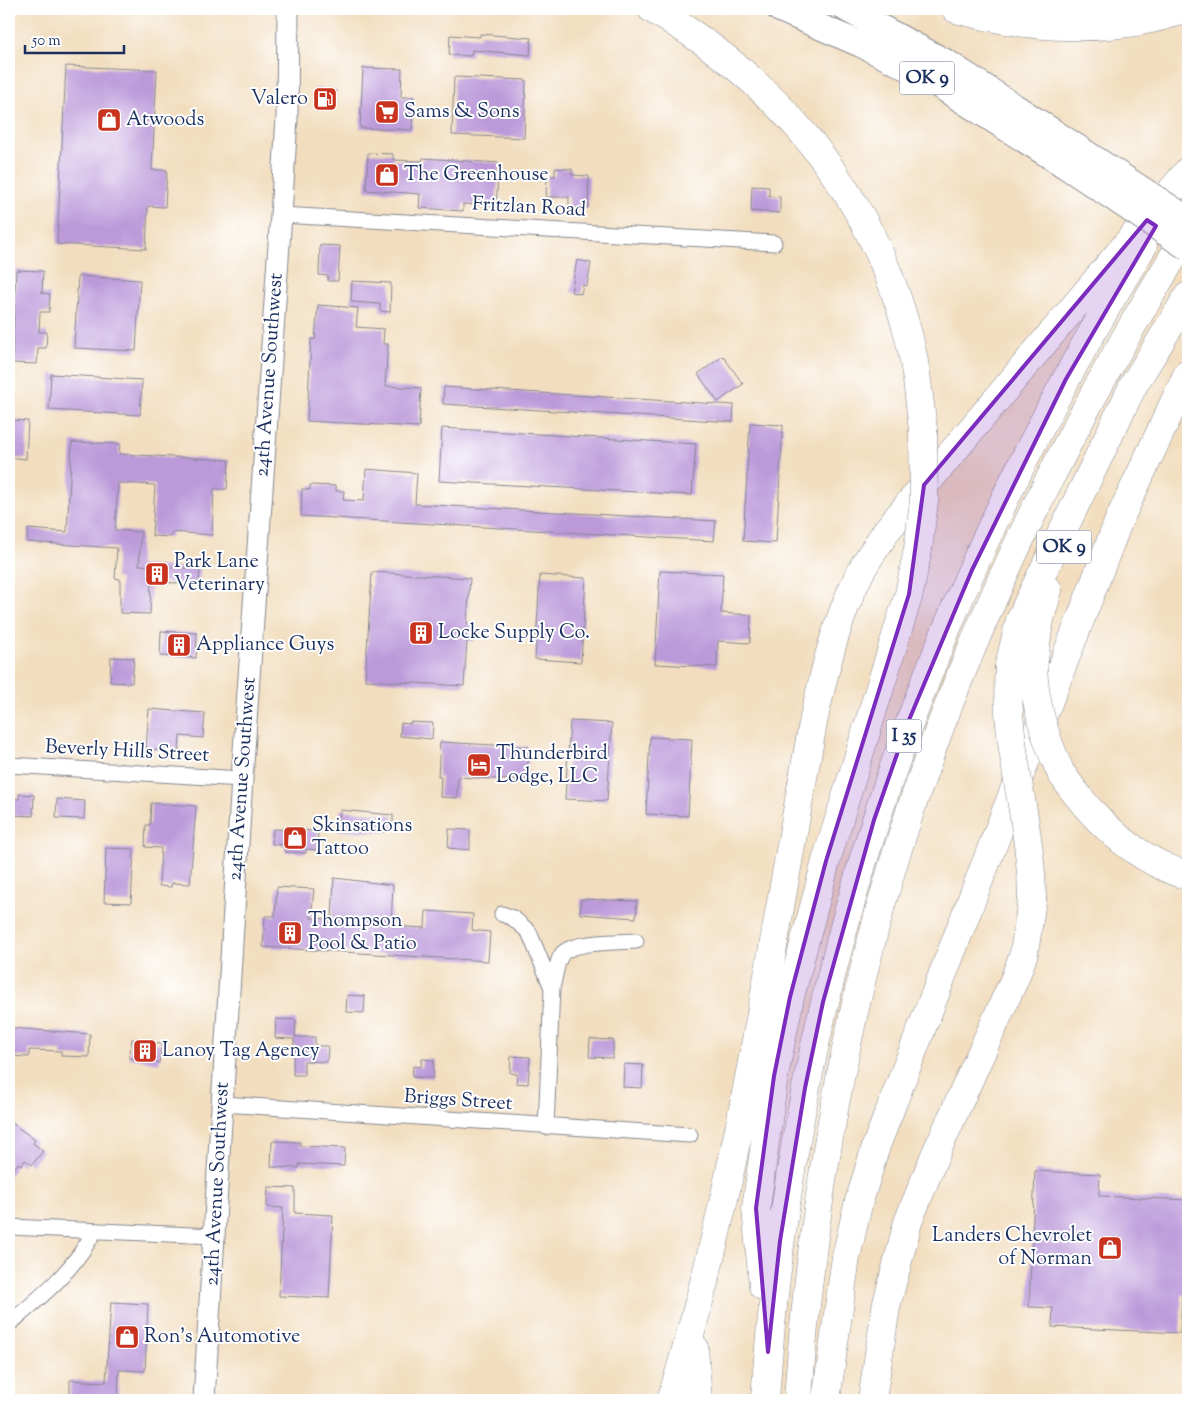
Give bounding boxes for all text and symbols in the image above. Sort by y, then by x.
scale bar [25,22,124,54]
text: 50 m [31,31,61,52]
road number: OK 9 [900,62,954,94]
place label: Valero [251,85,308,114]
fuel station icon: Valero [312,86,338,112]
place label: Sams & Sons [404,98,520,127]
supermarket icon: Sams & Sons [374,99,400,125]
place label: Atwoods [126,106,204,135]
shop icon: Atwoods [96,107,122,133]
place label: The Greenhouse [404,161,549,190]
shop icon: The Greenhouse [374,162,400,188]
street label: Fritzlan Road [471,191,587,225]
street label: 24th Avenue Southwest [248,272,292,478]
road number: OK 9 [1036,530,1092,564]
place label: Park Lane Veterinary [174,548,265,600]
building icon: Park Lane Veterinary [144,561,170,587]
place label: Locke Supply Co. [438,619,590,648]
building icon: Locke Supply Co. [408,620,434,646]
place label: Appliance Guys [196,631,334,660]
building icon: Appliance Guys [166,632,192,658]
street label: 24th Avenue Southwest [221,676,265,882]
road number: I 35 [886,719,922,752]
street label: Beverly Hills Street [44,733,210,771]
place label: Thunderbird Lodge, LLC [496,740,608,792]
hotel icon: Thunderbird Lodge, LLC [466,752,492,778]
place label: Skinsations Tattoo [312,812,412,864]
shop icon: Skinsations Tattoo [282,825,308,851]
place label: Thompson Pool & Patio [308,907,417,959]
building icon: Thompson Pool & Patio [277,920,303,946]
place label: Lanoy Tag Agency [162,1037,320,1066]
building icon: Lanoy Tag Agency [132,1038,158,1064]
street label: 24th Avenue Southwest [198,1081,238,1287]
street label: Briggs Street [403,1083,513,1119]
place label: Landers Chevrolet of Norman [932,1222,1092,1274]
shop icon: Landers Chevrolet of Norman [1097,1235,1123,1261]
place label: Ron's Automotive [144,1323,300,1352]
shop icon: Ron's Automotive [114,1324,140,1350]

